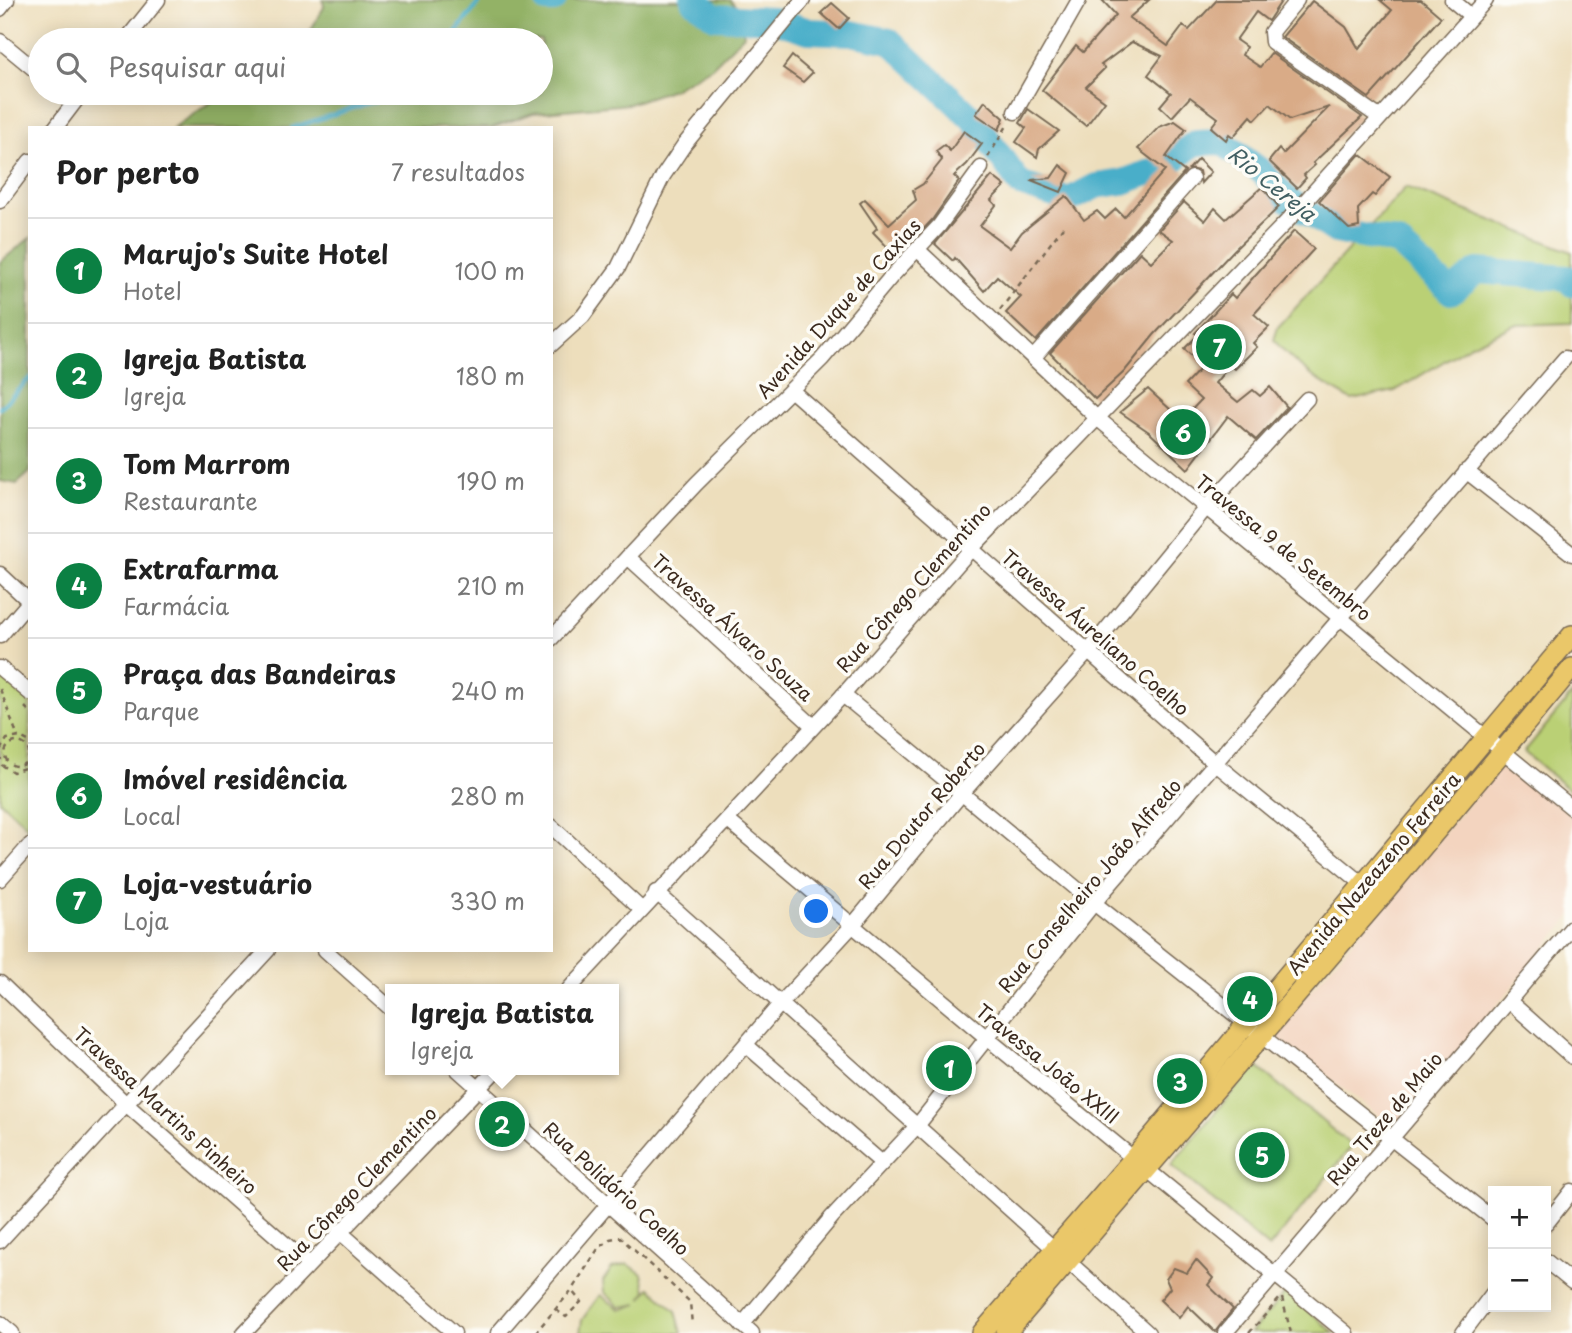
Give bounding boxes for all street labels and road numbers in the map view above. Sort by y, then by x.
street label: Avenida Duque de Caxias [750,212,926,404]
street label: Travessa 9 de Setembro [1190,467,1378,627]
street label: Rua Cônego Clementino [829,496,997,678]
street label: Travessa Áureliano Coelho [996,542,1196,722]
street label: Travessa Álvaro Souza [646,547,820,707]
street label: Rua Doutor Roberto [851,735,991,895]
street label: Avenida Nazeazeno Ferreira [1280,766,1466,980]
street label: Rua Conselheiro João Alfredo [991,772,1187,998]
street label: Travessa João XXIII [970,996,1126,1130]
street label: Travessa Martins Pinheiro [68,1020,264,1200]
street label: Rua Treze de Maio [1320,1045,1448,1191]
street label: Rua Cônego Clementino [270,1099,442,1277]
street label: Rua Polidório Coelho [538,1115,696,1261]

